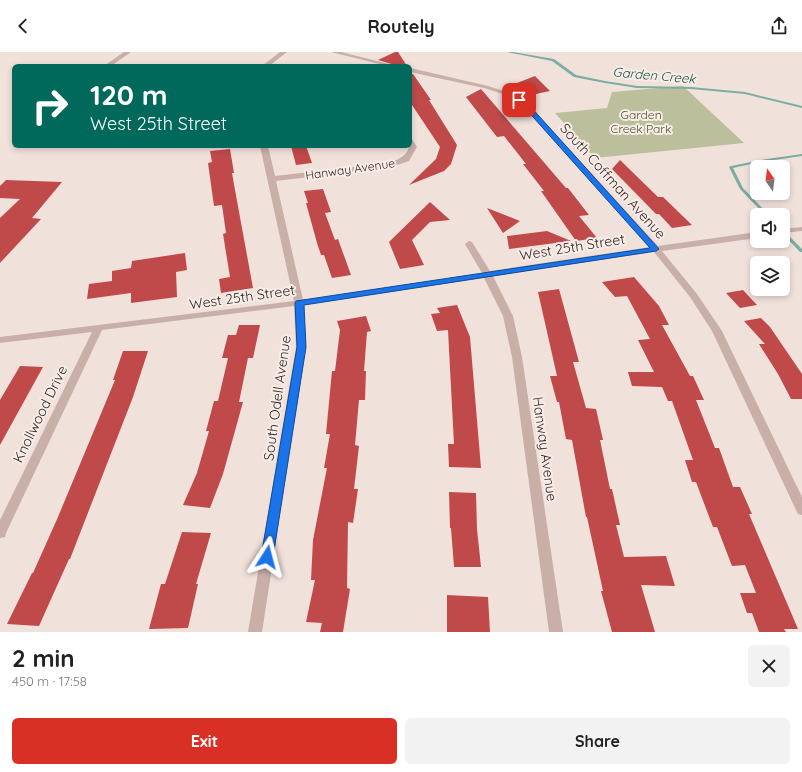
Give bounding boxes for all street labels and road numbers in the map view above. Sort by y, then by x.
street label: South Coffman Avenue [556,119,670,243]
street label: Hanway Avenue [304,155,396,183]
street label: West 25th Street [518,230,626,264]
street label: West 25th Street [188,281,296,313]
street label: South Odell Avenue [259,334,295,462]
street label: Knollwood Drive [9,363,71,465]
street label: Hanway Avenue [529,396,561,503]

